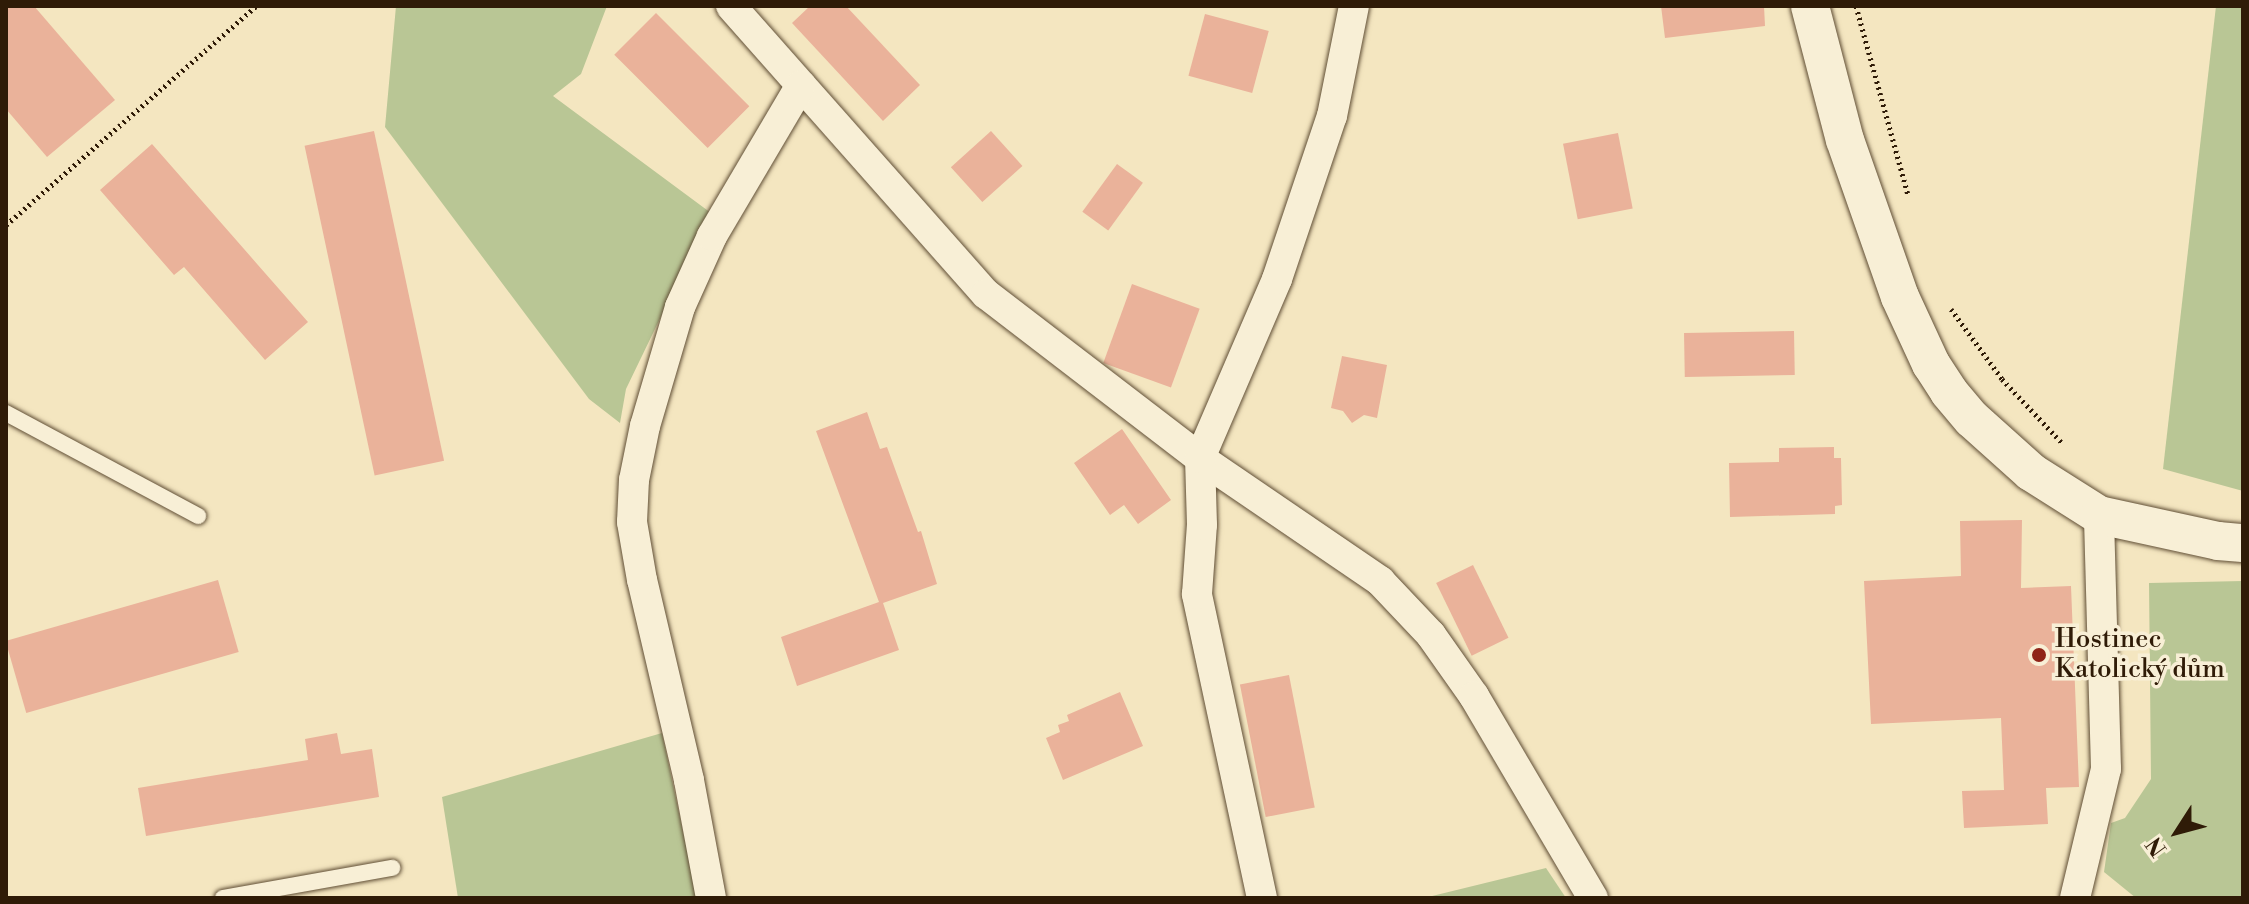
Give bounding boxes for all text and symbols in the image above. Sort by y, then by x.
place label: Hostinec Katolický dům [2055,624,2225,686]
marker: Hostinec Katolický dům [2030,646,2048,664]
north arrow [2137,792,2217,872]
text: N [2141,831,2173,861]

